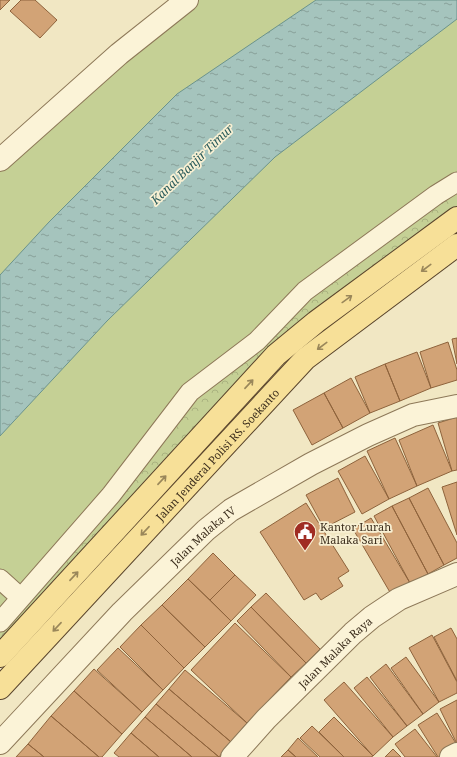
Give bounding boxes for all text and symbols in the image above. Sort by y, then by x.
water label: Kanal Banjir Timur [146,120,237,209]
one-way arrow [420,264,431,272]
one-way arrow [341,295,352,303]
one-way arrow [316,342,327,350]
one-way arrow [245,379,254,389]
street label: Jalan Jenderal Polisi RS. Soekanto [151,385,282,524]
one-way arrow [157,475,166,485]
street label: Jalan Malaka IV [166,502,238,569]
public building icon: Kantor Lurah Malaka Sari [292,519,318,552]
place label: Kantor Lurah Malaka Sari [320,519,391,547]
one-way arrow [140,526,150,536]
one-way arrow [69,571,78,581]
street label: Jalan Malaka Raya [294,613,375,692]
one-way arrow [53,621,62,631]

